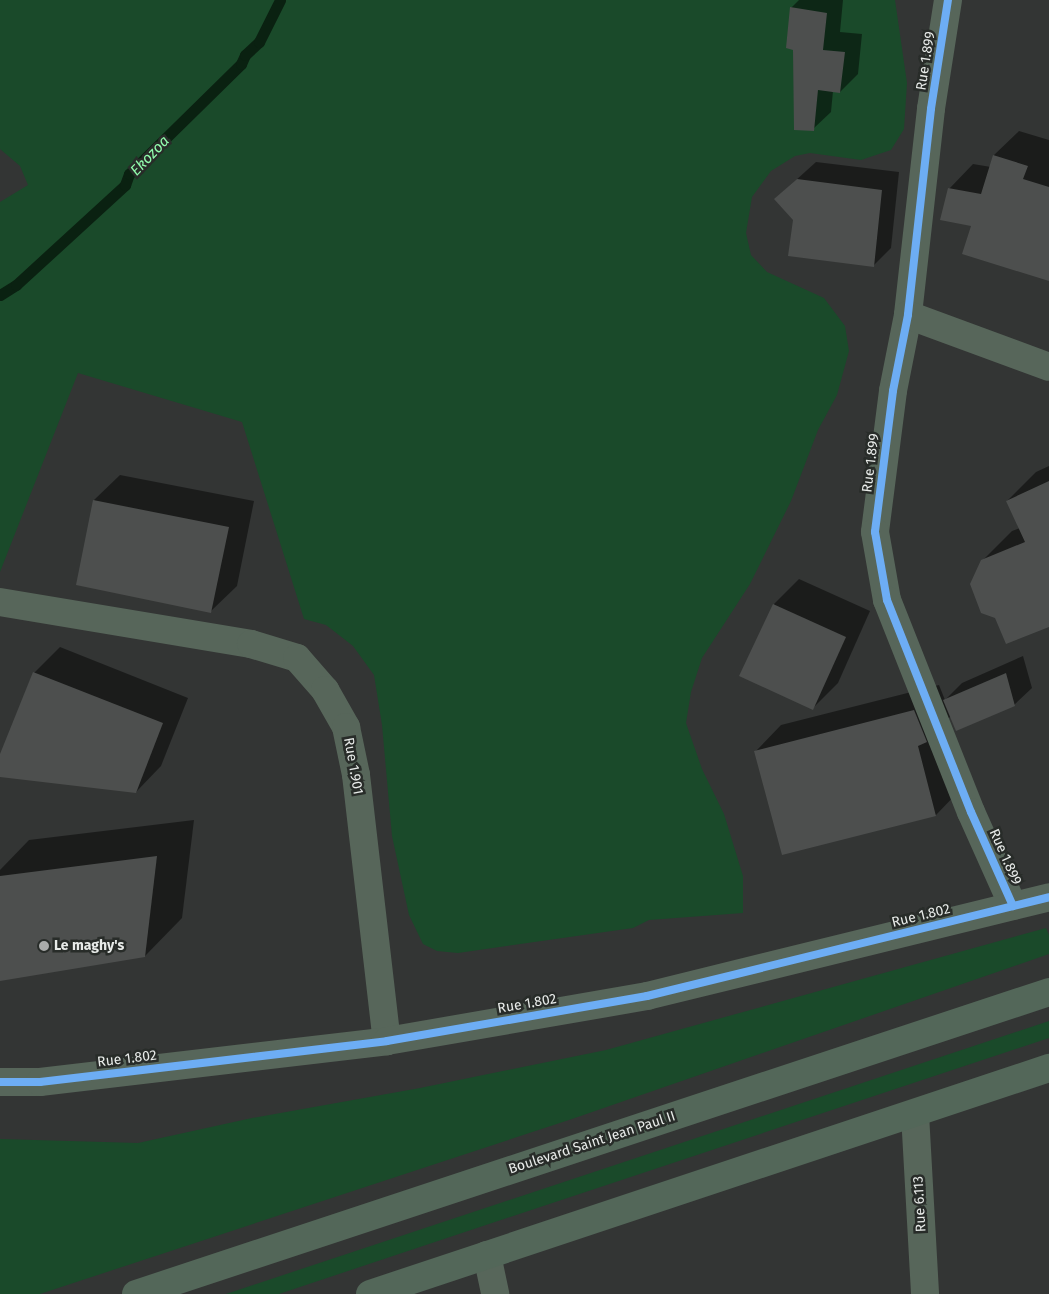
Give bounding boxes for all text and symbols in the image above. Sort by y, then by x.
street label: Rue 1.899 [913,30,939,92]
water label: Ekozoa [127,132,173,180]
street label: Rue 1.899 [859,432,883,494]
street label: Rue 1.901 [340,736,366,796]
street label: Rue 1.899 [985,826,1025,888]
street label: Rue 1.802 [890,901,952,931]
place label: Le maghy's [54,938,124,954]
marker: Le maghy's [38,940,50,952]
street label: Rue 1.802 [496,991,558,1017]
street label: Rue 1.802 [96,1047,158,1071]
street label: Boulevard Saint Jean Paul II [506,1108,678,1178]
street label: Rue 6.113 [910,1175,930,1233]

